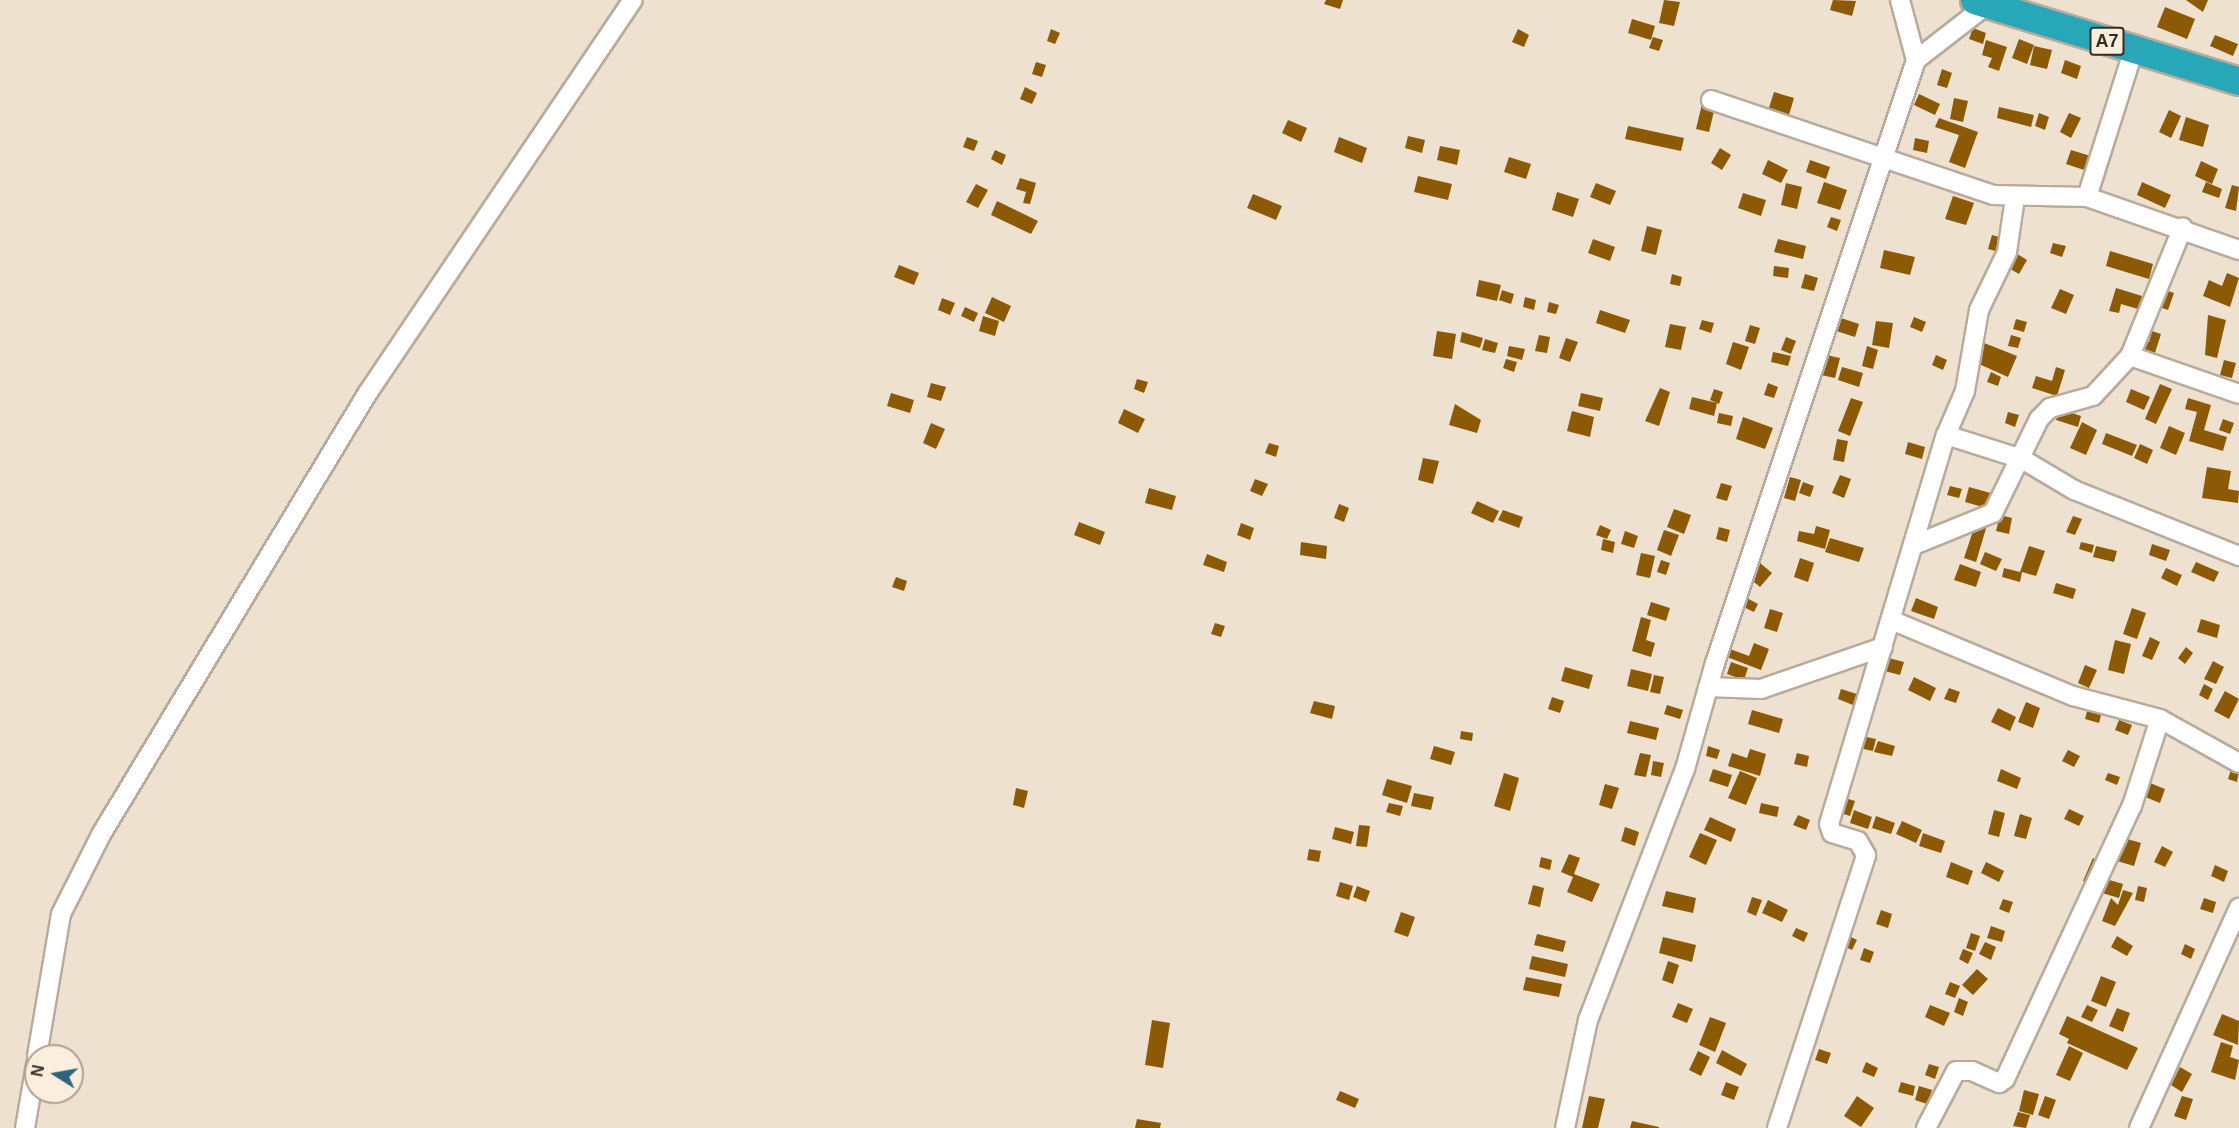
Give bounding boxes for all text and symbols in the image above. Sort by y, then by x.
road number: A7 [2089,26,2125,56]
north arrow [24,1044,84,1104]
text: N [28,1064,47,1078]

